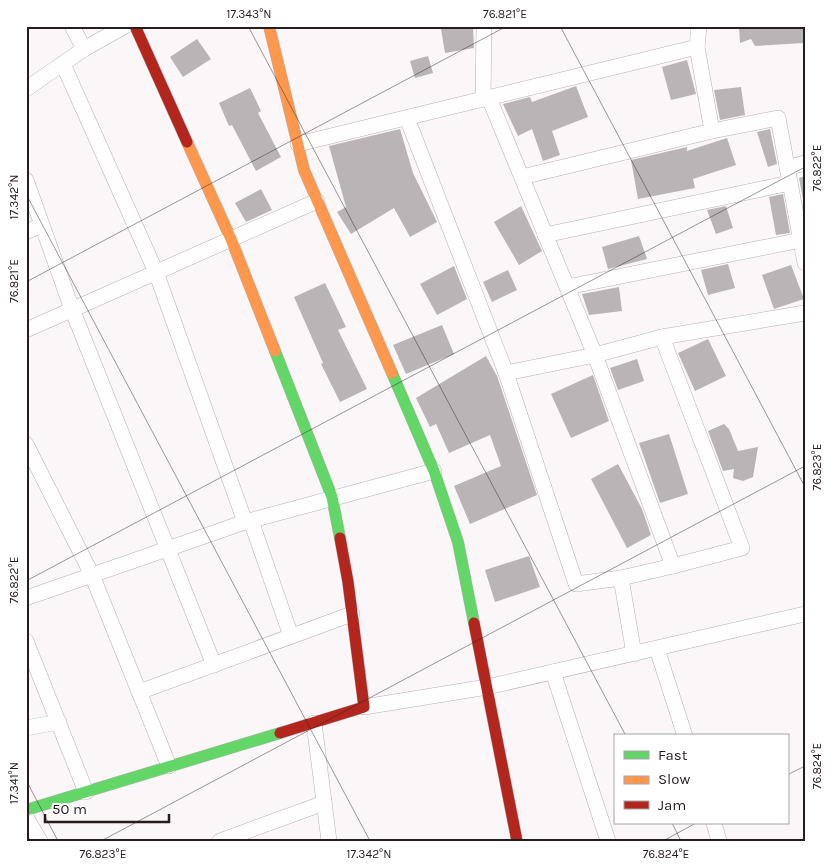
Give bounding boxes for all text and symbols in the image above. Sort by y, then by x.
text: 17.343°N [227,7,271,21]
text: 76.821°E [483,7,527,21]
text: 76.822°E [810,145,824,191]
text: 17.342°N [7,175,21,219]
text: 76.821°E [7,259,21,303]
text: 76.823°E [810,444,824,490]
text: 76.822°E [7,557,21,603]
legend [614,734,788,824]
text: 76.824°E [810,743,824,789]
text: Fast [658,746,688,764]
text: 17.341°N [7,762,21,804]
text: Slow [658,770,690,788]
scale bar [45,792,169,824]
text: Jam [658,796,686,814]
text: 50 m [52,800,87,818]
text: 76.823°E [80,847,126,861]
text: 17.342°N [347,847,391,861]
text: 76.824°E [643,847,689,861]

